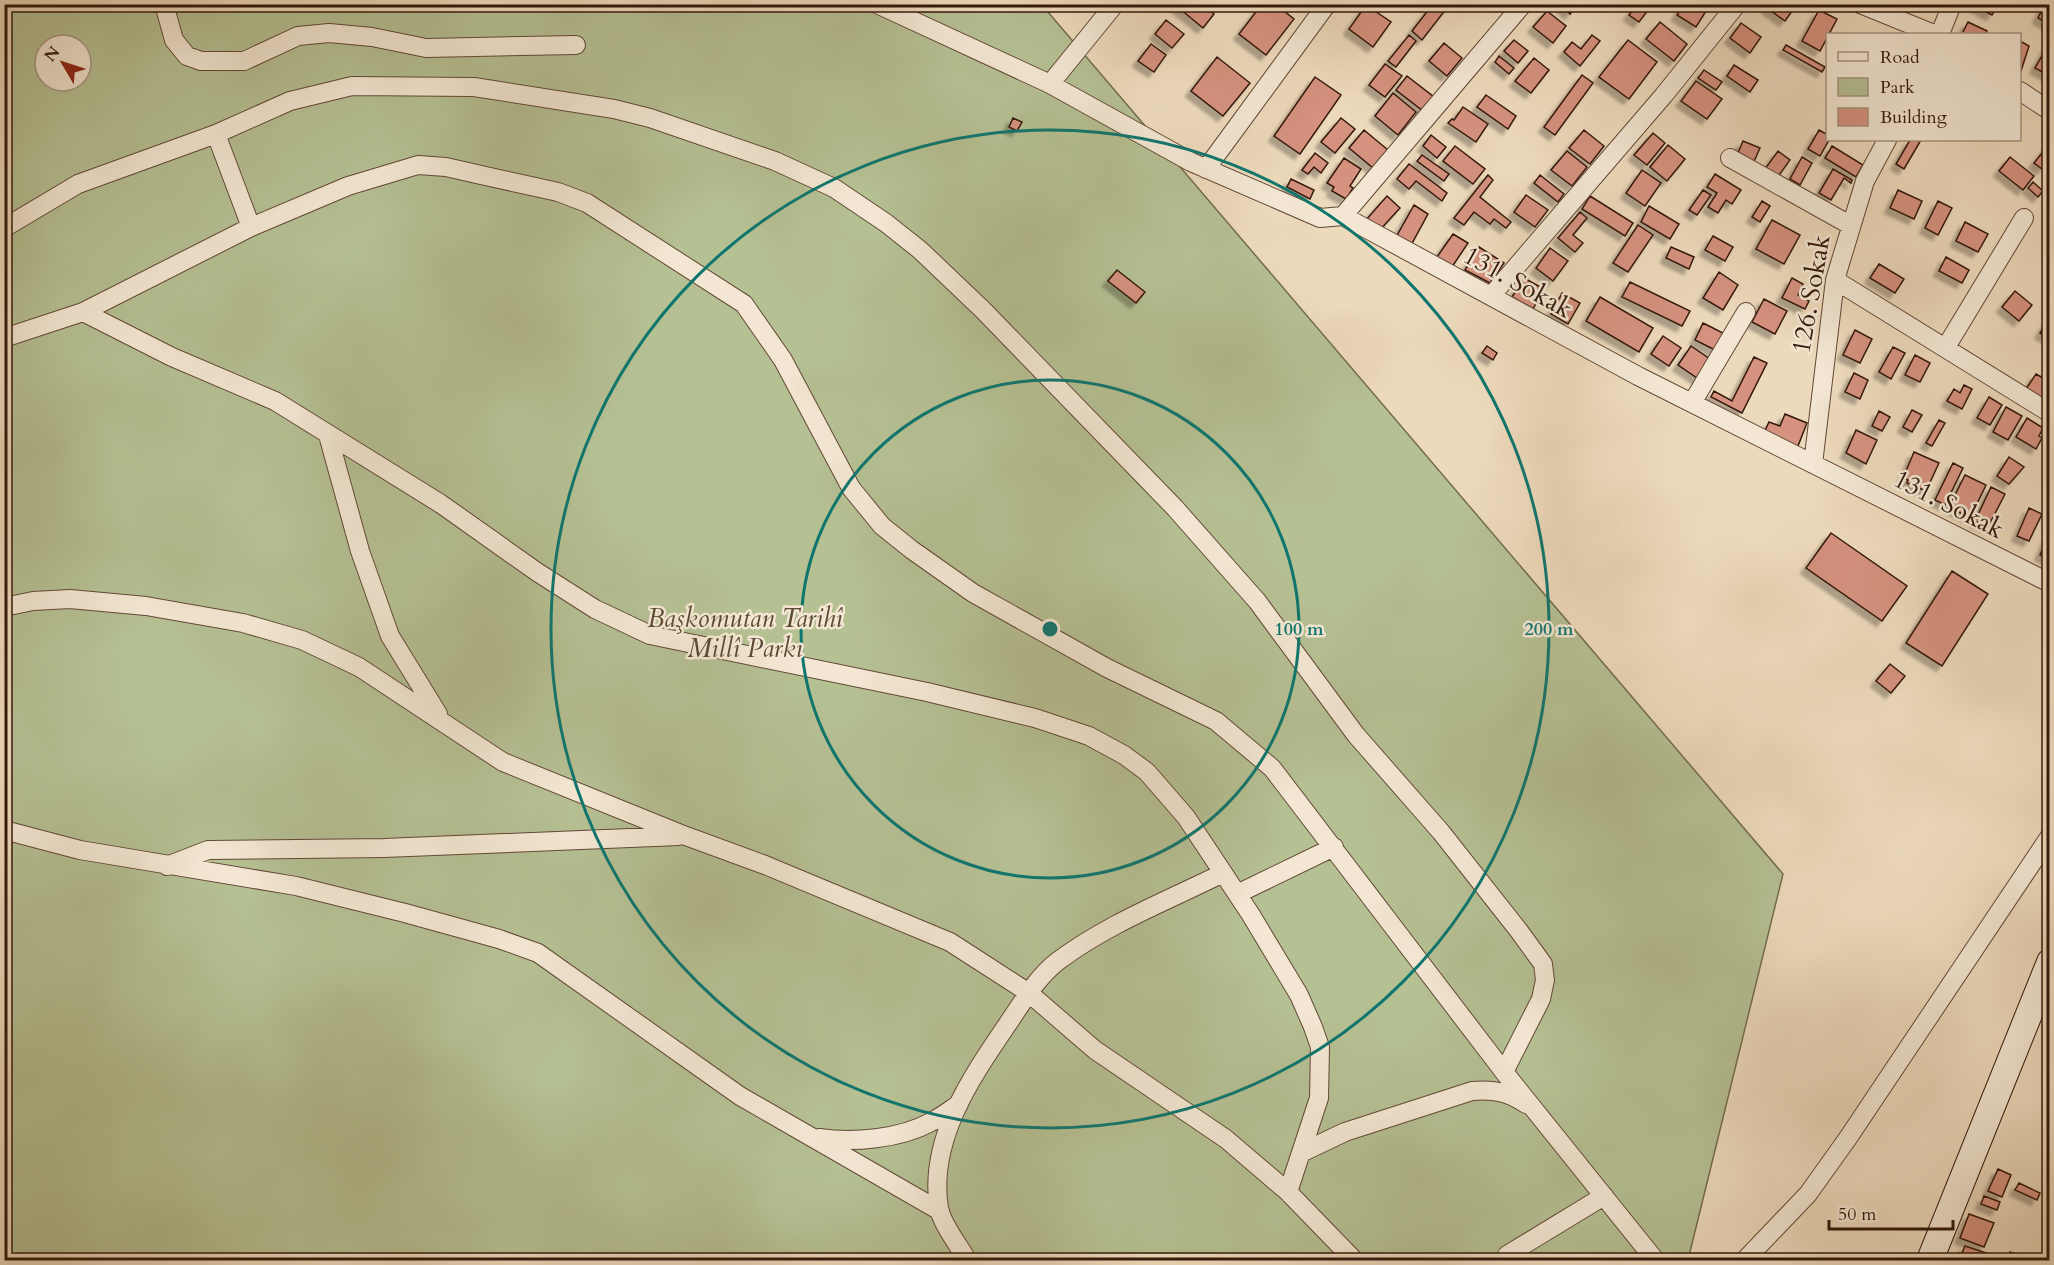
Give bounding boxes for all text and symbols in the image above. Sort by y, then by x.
north arrow [33,33,93,93]
legend [1826,33,2021,141]
text: N [39,42,65,67]
text: Road [1880,45,1920,70]
text: Park [1880,75,1915,100]
text: Building [1880,105,1948,130]
street label: 126. Sokak [1783,232,1839,356]
street label: 131. Sokak [1457,238,1579,326]
street label: 131. Sokak [1888,461,2010,547]
park label: Başkomutan Tarihî Millî Parkı [647,601,844,666]
text: 100 m [1274,617,1324,642]
text: 200 m [1524,617,1574,642]
centre of rings [1040,619,1060,639]
scale bar [1829,1193,1954,1231]
text: 50 m [1838,1202,1877,1227]

